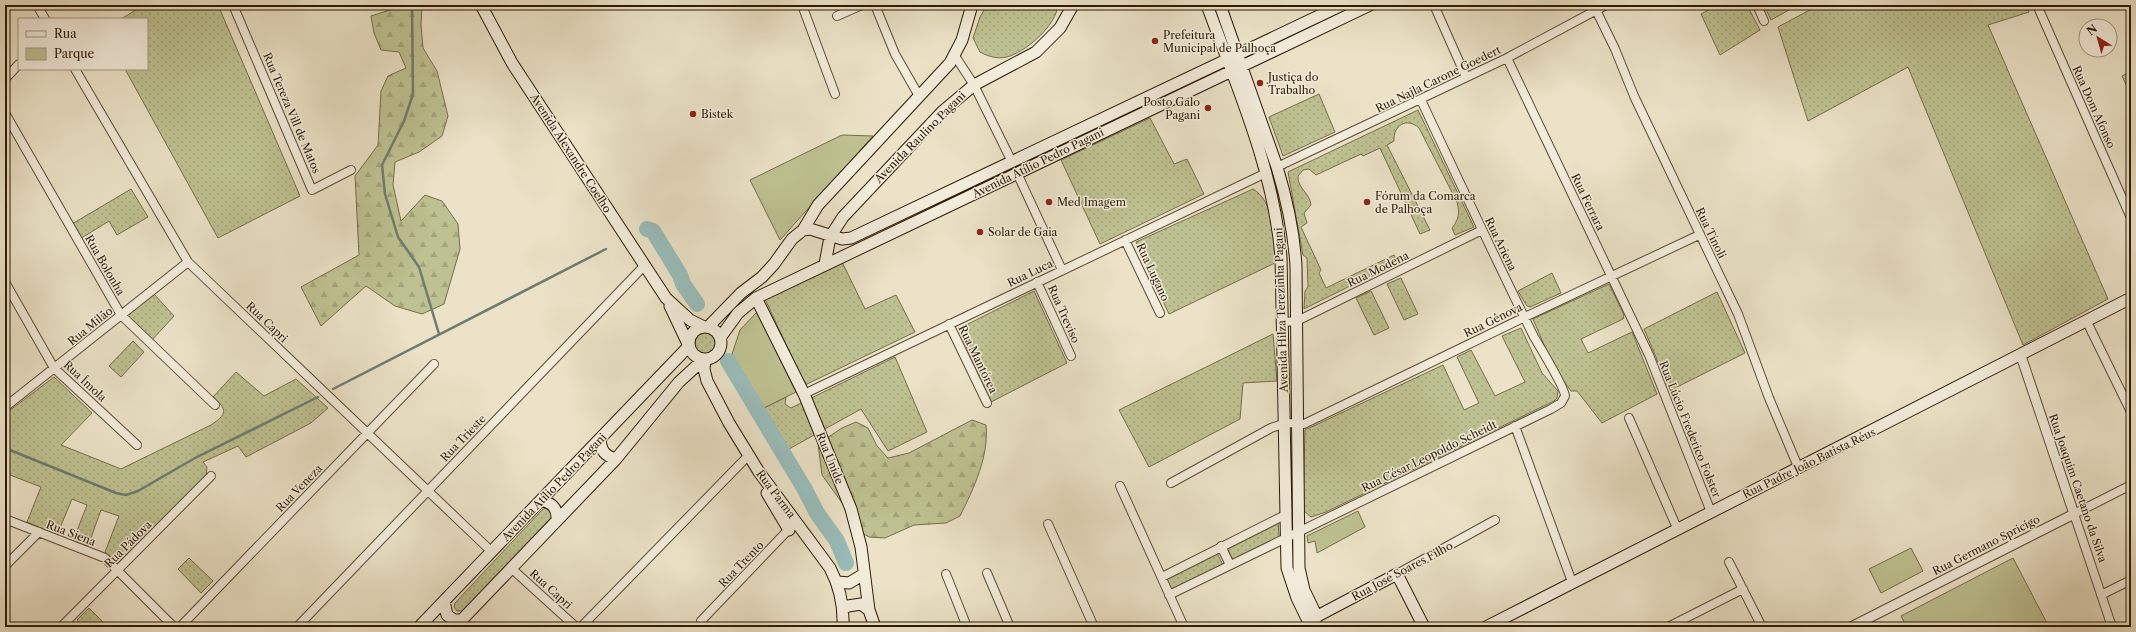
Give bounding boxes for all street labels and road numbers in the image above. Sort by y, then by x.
street label: Rua Najla Carone Goedert [1373,42,1503,115]
street label: Rua Tereza Vill de Matos [260,51,324,176]
street label: Rua Dom Afonso [2070,64,2119,151]
street label: Avenida Raulino Pagani [871,88,969,186]
street label: Avenida Alexandre Coelho [527,90,615,215]
street label: Avenida Atílio Pedro Pagani [969,125,1107,201]
street label: Rua Ferrara [1568,171,1608,233]
street label: Rua Tínoli [1693,205,1730,261]
street label: Rua Ariena [1482,215,1520,273]
street label: Avenida Hilza Terezinha Pagani [1271,227,1291,394]
street label: Rua Bolonha [82,232,128,298]
street label: Rua Lugano [1133,241,1173,304]
street label: Rua Modena [1345,248,1411,290]
street label: Rua Luca [1005,256,1055,290]
street label: Rua Treviso [1045,283,1083,345]
street label: Rua Capri [243,299,291,346]
street label: Rua Gênova [1462,300,1525,340]
street label: Rua Milão [65,304,115,348]
street label: Rua Mantórea [955,323,1001,396]
street label: Rua Ímola [61,358,110,405]
street label: Rua Lúcio Frederico Folster [1656,359,1724,500]
street label: Rua Trieste [437,412,489,464]
street label: Rua Joaquim Caetano da Silva [2046,412,2110,564]
street label: Rua César Leopoldo Scheidt [1359,417,1499,495]
street label: Rua Padre João Batista Réus [1740,425,1878,501]
street label: Avenida Atílio Pedro Pagani [498,430,610,545]
street label: Rua Unide [813,430,847,486]
street label: Rua Veneza [273,461,325,515]
street label: Rua Parma [753,467,799,521]
street label: Rua Germano Spricigo [1930,512,2042,578]
street label: Rua Siena [44,517,98,549]
street label: Rua Pádova [102,517,155,570]
street label: Rua Trento [716,538,767,590]
street label: Rua José Soares Filho [1349,538,1455,604]
street label: Rua Capri [527,566,576,612]

